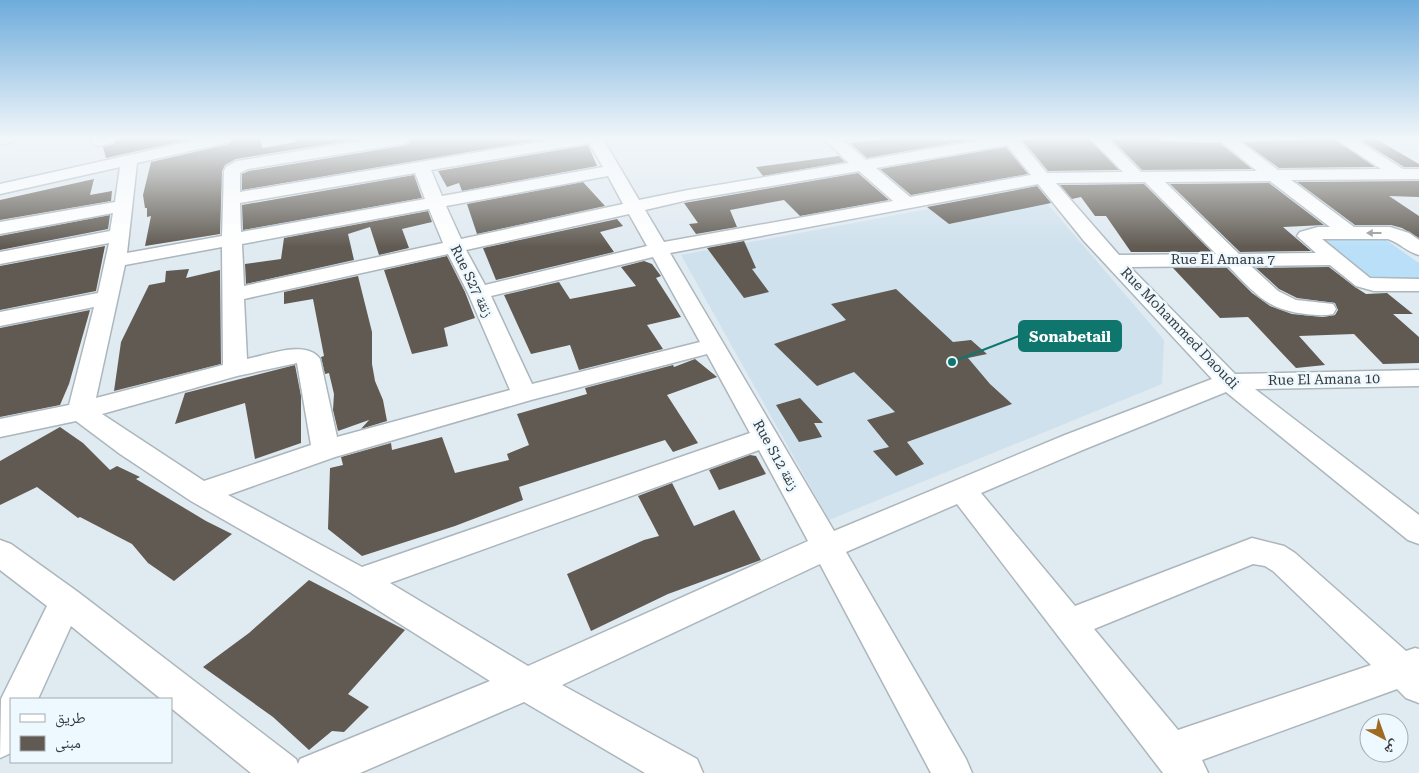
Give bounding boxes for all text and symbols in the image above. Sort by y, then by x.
one-way arrow [1366,228,1382,236]
street label: Rue S27 زنقة [447,242,496,320]
street label: Rue El Amana 7 [1171,251,1275,267]
street label: Rue Mohammed Daoudi [1118,264,1243,392]
callout: Sonabetail [1019,321,1121,351]
text: Sonabetail [1029,328,1111,346]
street label: Rue El Amana 10 [1268,370,1380,388]
street label: Rue S12 زنقة [749,417,802,494]
legend [10,698,172,763]
text: طريق [55,709,86,728]
north arrow [1359,713,1409,763]
text: مبنى [55,734,81,753]
text: ش [1381,736,1403,759]

